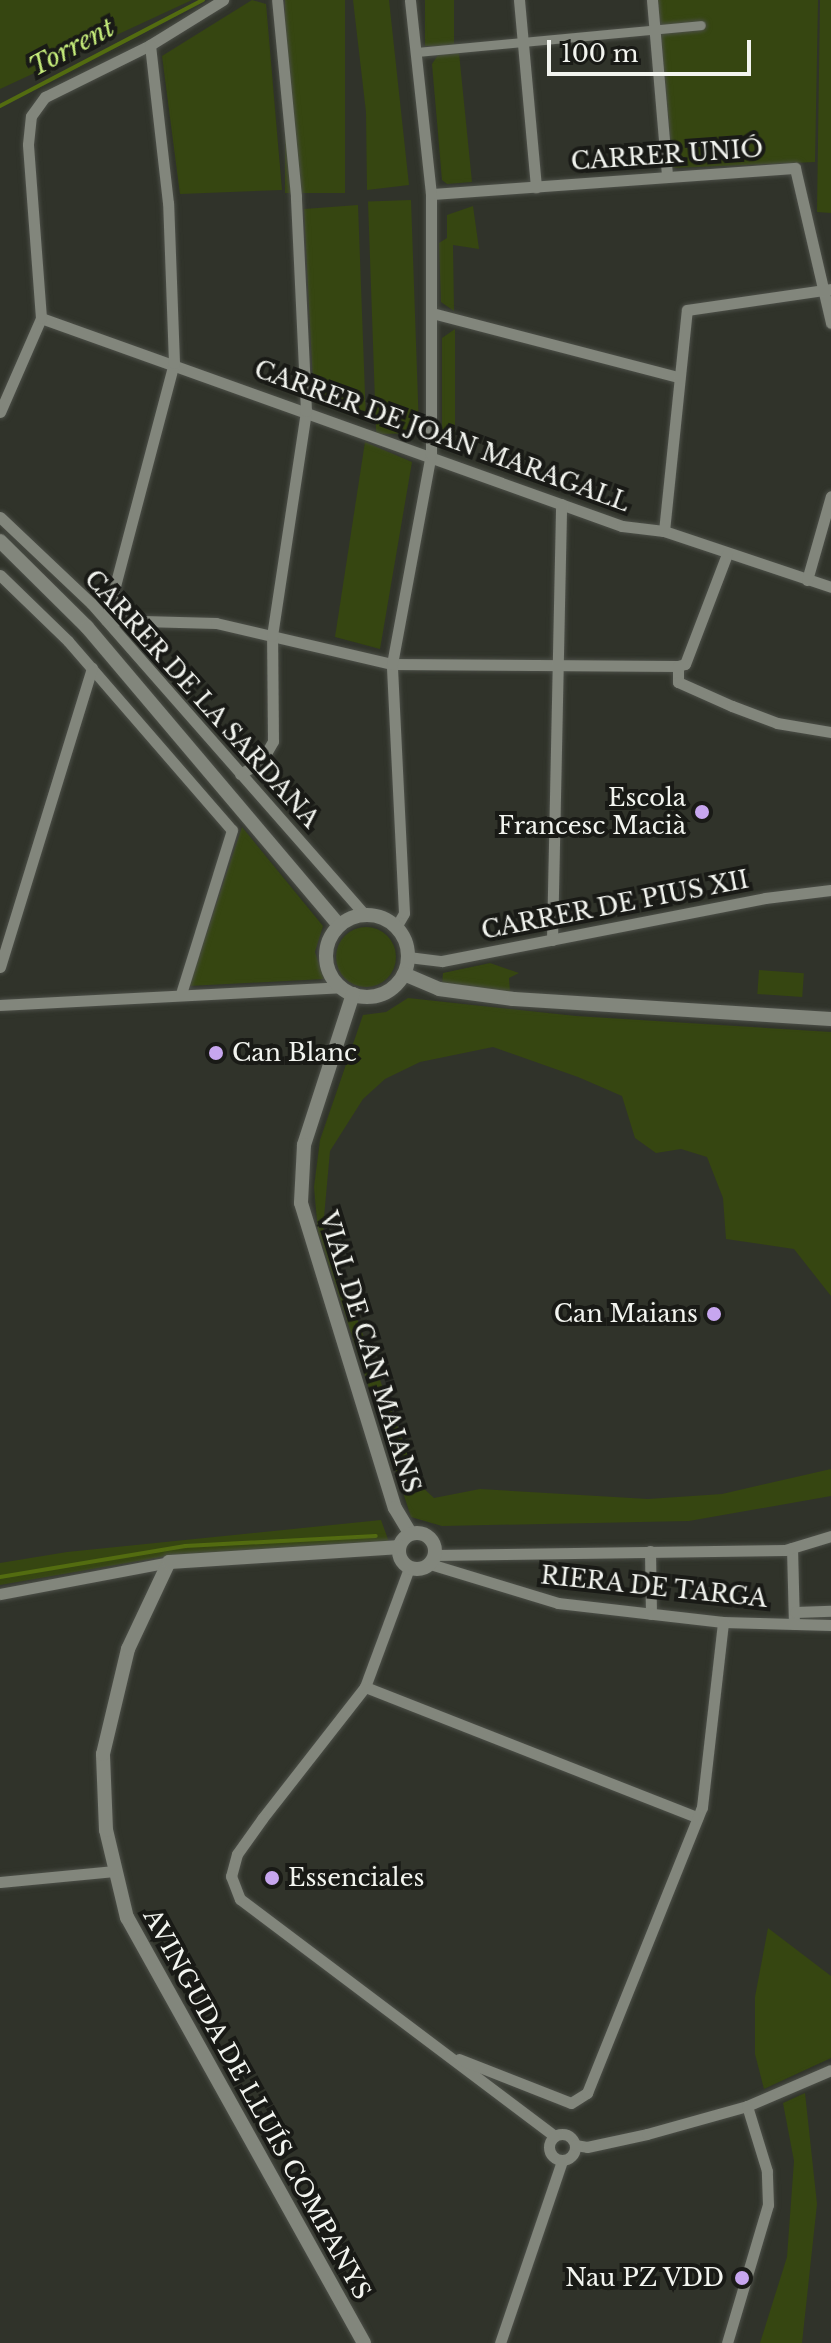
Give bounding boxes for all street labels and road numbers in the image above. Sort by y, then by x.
street label: CARRER UNIÓ [569,134,765,176]
street label: CARRER DE JOAN MARAGALL [250,354,634,518]
street label: CARRER DE LA SARDANA [78,564,326,834]
street label: CARRER DE PIUS XII [478,865,752,945]
street label: VIAL DE CAN MAIANS [313,1208,427,1496]
street label: RIERA DE TARGA [538,1561,770,1613]
street label: AVINGUDA DE LLUÍS COMPANYS [137,1903,377,2305]

